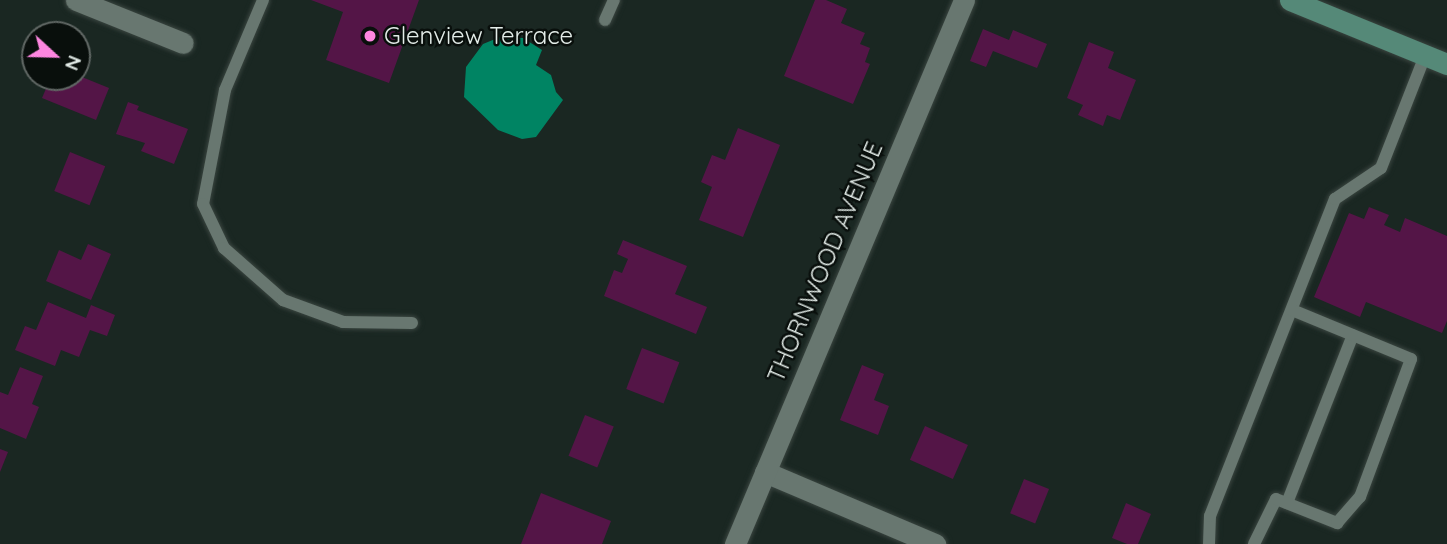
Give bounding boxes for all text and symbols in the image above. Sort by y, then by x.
north arrow [21,21,91,91]
place label: Glenview Terrace [384,22,573,50]
marker: Glenview Terrace [362,28,378,44]
text: N [60,52,87,74]
street label: THORNWOOD AVENUE [761,137,889,387]

